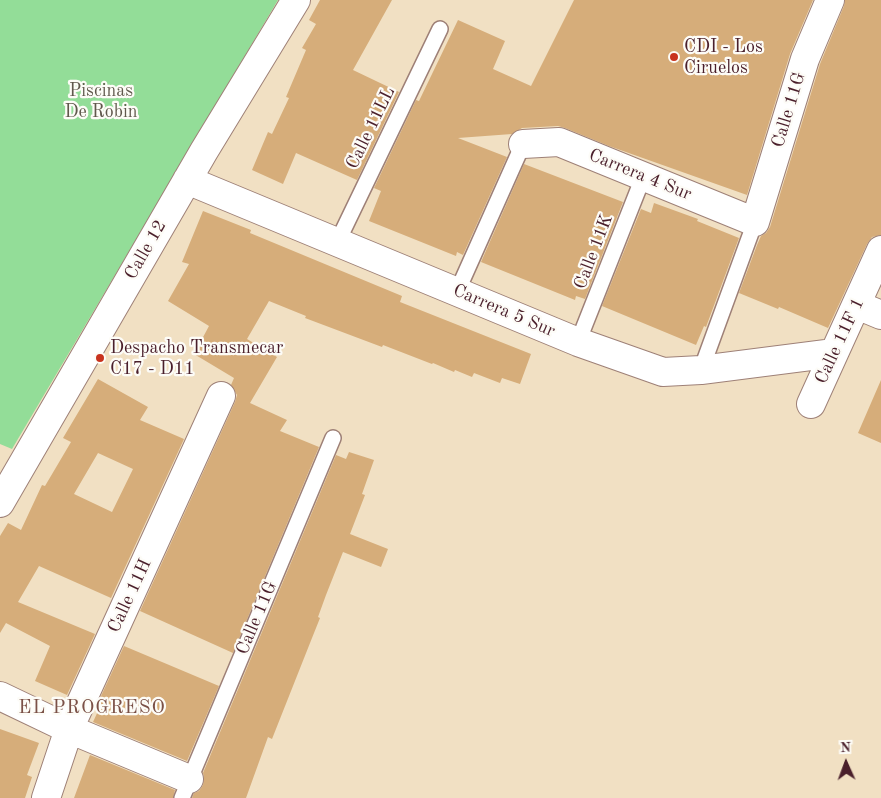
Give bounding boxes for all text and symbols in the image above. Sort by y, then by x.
place label: CDI - Los Ciruelos [684,36,763,78]
marker: CDI - Los Ciruelos [668,51,680,63]
street label: Calle 11G [767,70,811,150]
park label: Piscinas De Robin [65,80,137,122]
street label: Calle 11LL [342,83,400,173]
street label: Carrera 4 Sur [585,145,695,205]
street label: Calle 11K [570,211,618,293]
street label: Calle 12 [120,217,172,283]
street label: Carrera 5 Sur [450,280,558,342]
street label: Calle 11F 1 [811,295,869,387]
place label: Despacho Transmecar C17 - D11 [110,337,283,379]
marker: Despacho Transmecar C17 - D11 [94,352,106,364]
street label: Calle 11H [104,556,156,636]
street label: Calle 11G [232,578,282,658]
district label: EL PROGRESO [17,697,167,719]
north arrow [821,738,871,788]
text: N [840,741,851,755]

